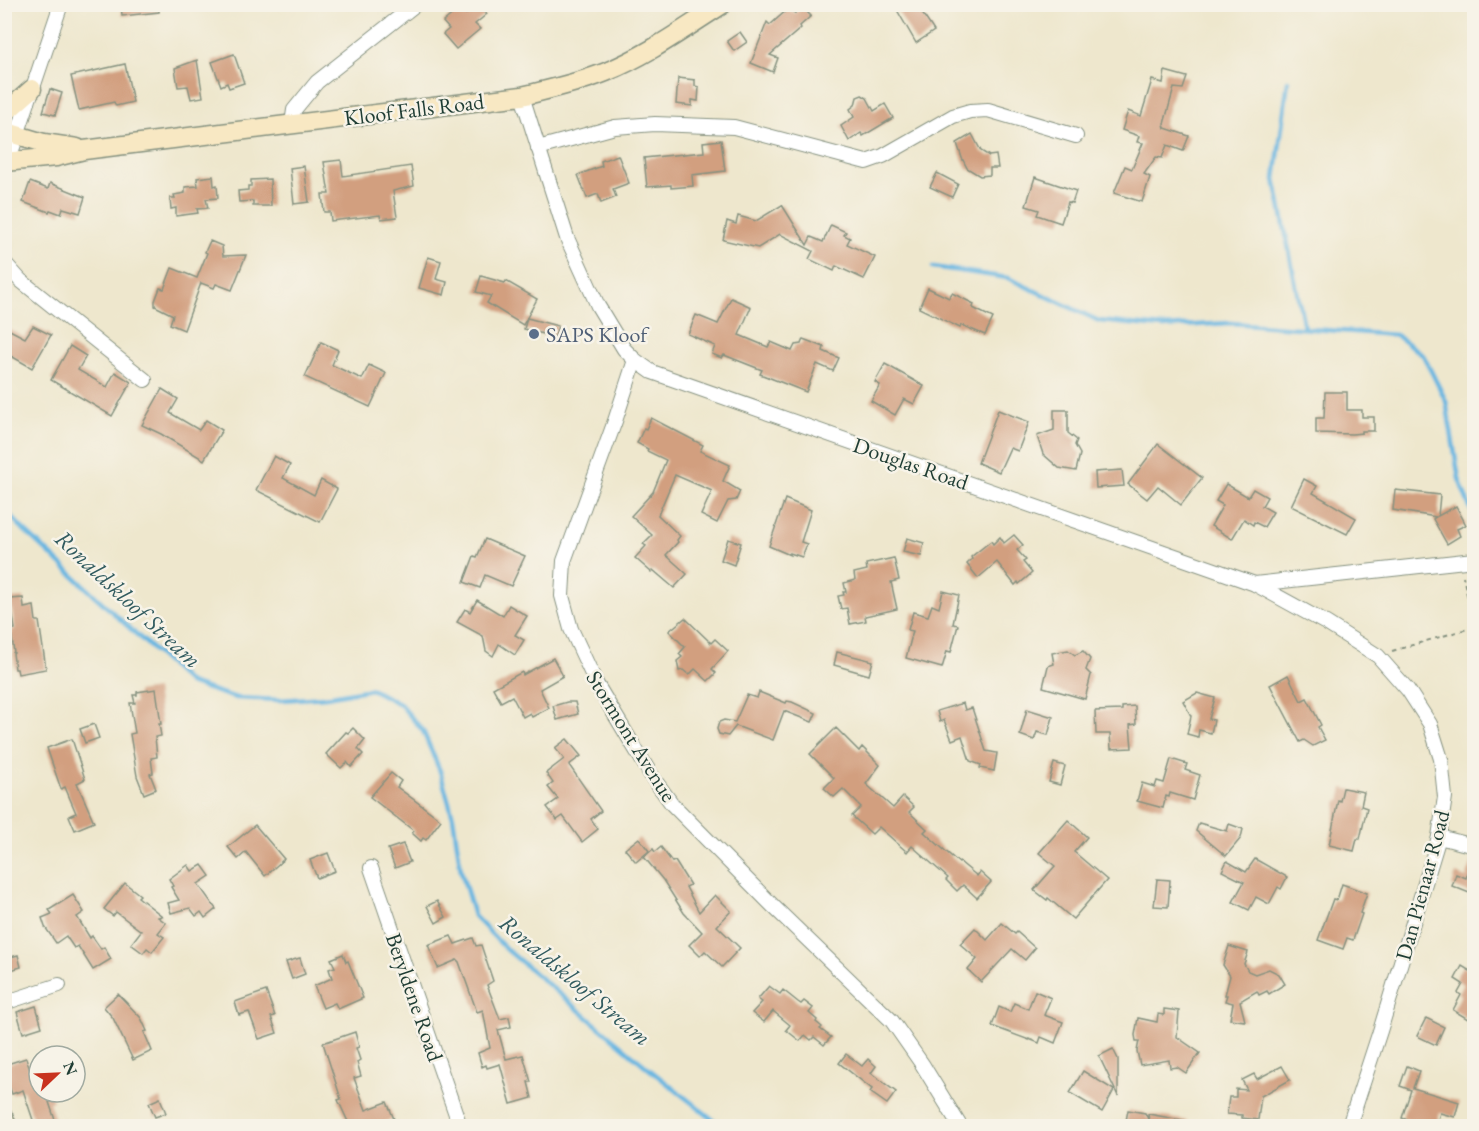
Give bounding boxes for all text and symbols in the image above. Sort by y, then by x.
street label: Kloof Falls Road [342,86,487,132]
place label: SAPS Kloof [546,320,650,349]
marker: SAPS Kloof [527,327,541,341]
street label: Douglas Road [849,430,973,497]
water label: Ronaldskloof Stream [49,523,208,675]
street label: Stormont Avenue [580,665,684,808]
street label: Dan Pienaar Road [1388,806,1457,963]
water label: Ronaldskloof Stream [493,907,658,1052]
street label: Beryldene Road [379,929,450,1066]
north arrow [27,1044,87,1104]
text: N [58,1058,83,1078]

